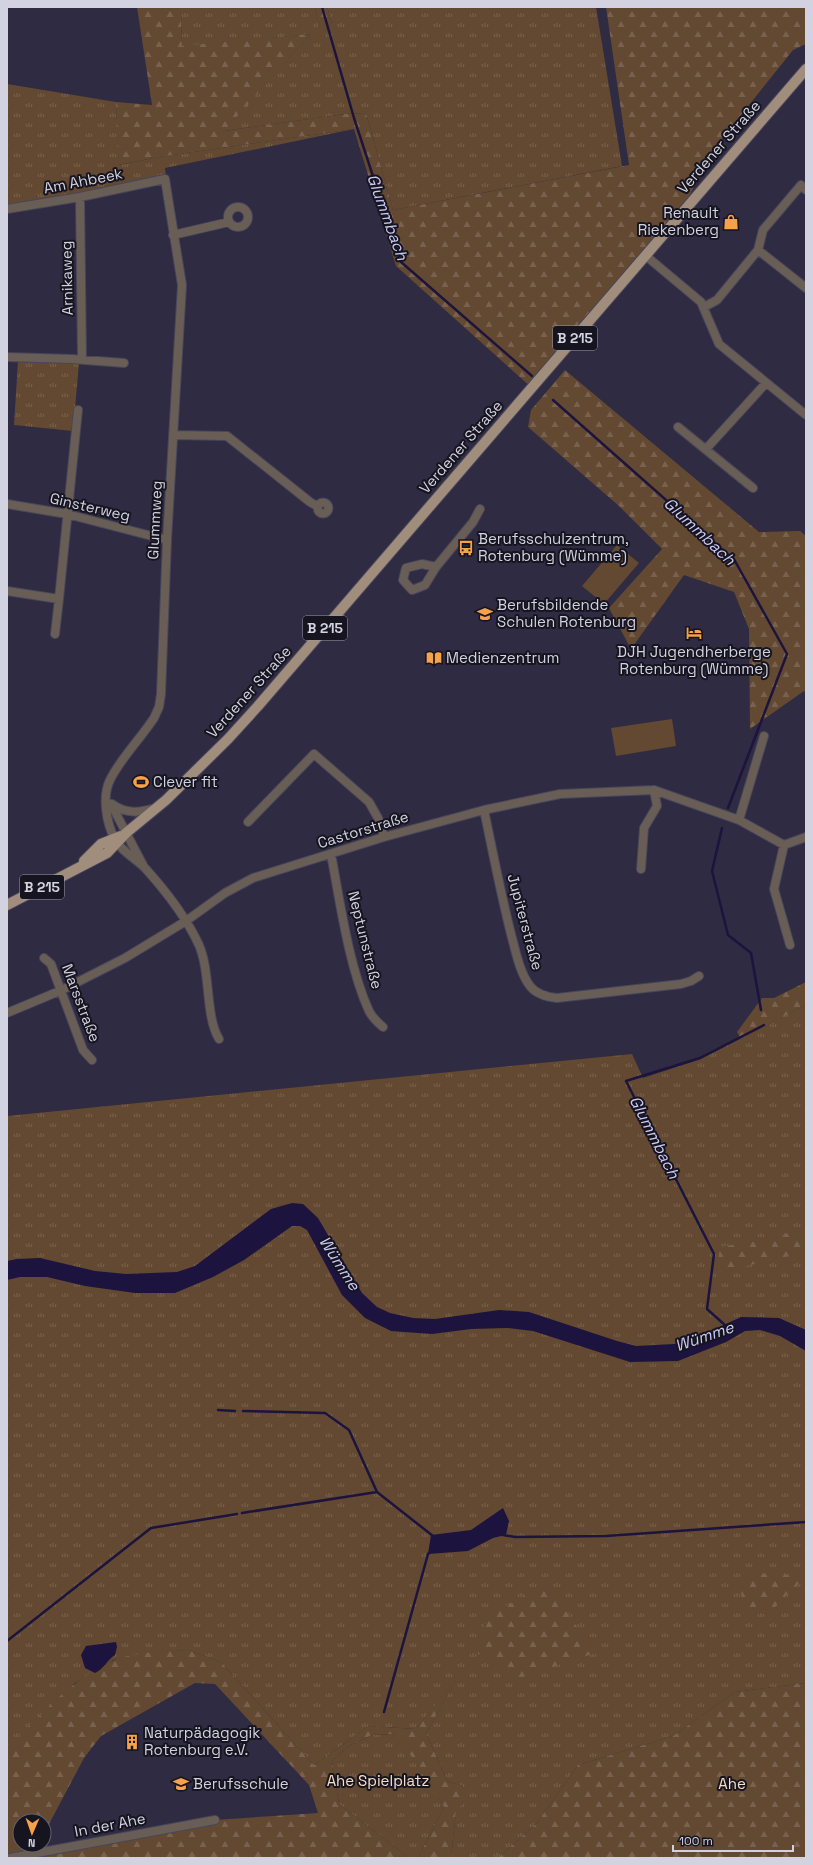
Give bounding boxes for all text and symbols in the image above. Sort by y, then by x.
street label: Verdener Straße [673,96,764,197]
street label: Am Ahbeek [42,164,124,197]
water label: Glummbach [362,171,413,264]
place label: Renault Riekenberg [638,203,719,239]
shop icon: Renault Riekenberg [722,213,740,231]
street label: Arnikaweg [56,240,77,316]
road number: B 215 [553,326,597,350]
street label: Verdener Straße [415,396,506,497]
street label: Glummweg [143,480,166,560]
street label: Ginsterweg [48,488,132,525]
water label: Glummbach [659,493,741,571]
place label: Berufsschulzentrum, Rotenburg (Wümme) [478,529,629,566]
bus stop icon: Berufsschulzentrum, Rotenburg (Wümme) [457,539,475,557]
place label: Berufsbildende Schulen Rotenburg [497,595,636,631]
school or university icon: Berufsbildende Schulen Rotenburg [476,605,494,623]
road number: B 215 [303,616,347,640]
hotel icon: DJH Jugendherberge Rotenburg (Wümme) [685,624,703,642]
street label: Verdener Straße [202,642,295,742]
place label: DJH Jugendherberge Rotenburg (Wümme) [617,642,771,679]
place label: Medienzentrum [446,648,559,667]
library icon: Medienzentrum [425,649,443,667]
place label: Clever fit [153,772,218,791]
sports icon: Clever fit [132,773,150,791]
street label: Castorstraße [315,807,411,852]
street label: Jupiterstraße [503,872,548,972]
road number: B 215 [20,875,64,899]
street label: Neptunstraße [344,889,387,991]
street label: Marsstraße [58,961,105,1045]
water label: Glummbach [625,1092,685,1183]
water label: Wümme [314,1232,365,1295]
water label: Wümme [672,1316,737,1356]
place label: Naturpädagogik Rotenburg e.V. [144,1723,260,1759]
building icon: Naturpädagogik Rotenburg e.V. [123,1733,141,1751]
park label: Ahe Spielplatz [327,1771,429,1790]
place label: Berufsschule [193,1774,289,1793]
park label: Ahe [718,1774,746,1793]
school or university icon: Berufsschule [172,1775,190,1793]
street label: In der Ahe [73,1808,147,1841]
north arrow [12,1813,52,1853]
scale bar [673,1827,793,1853]
text: 100 m [679,1833,713,1849]
text: N [28,1836,36,1850]

